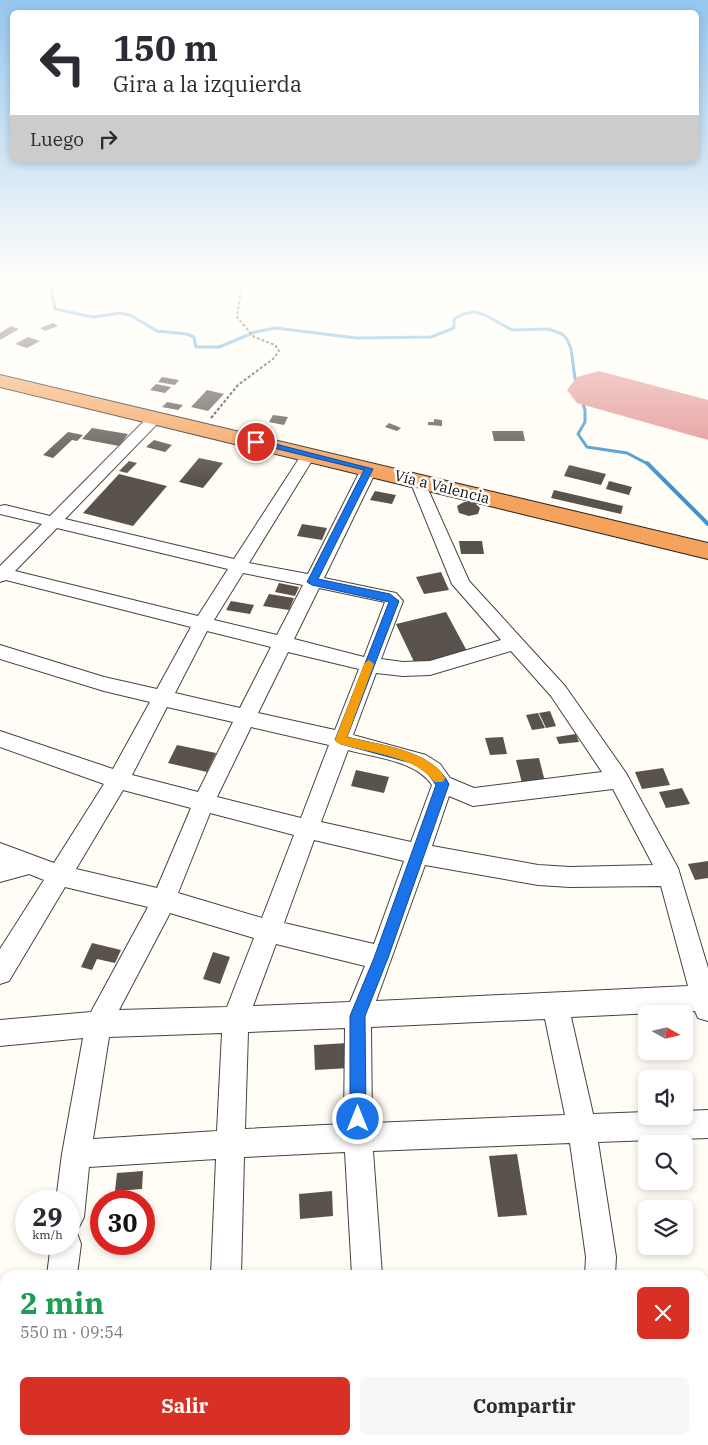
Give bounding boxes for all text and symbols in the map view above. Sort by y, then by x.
text: 150 m [113,25,218,71]
icon: left [30,30,95,95]
text: Gira a la izquierda [113,69,302,98]
icon: right [94,125,122,153]
text: Luego [30,127,84,151]
pin [235,421,277,463]
icon: arrive [242,428,270,456]
street label: Vía a Valencia [392,465,492,508]
north arrow [638,1005,692,1060]
map controls [638,1005,693,1255]
button: sound [638,1070,693,1125]
position arrow [331,1092,383,1144]
button: search [638,1135,693,1190]
speed limit sign: 30 [90,1190,155,1255]
text: 29 [32,1200,63,1233]
button: layers [638,1200,693,1255]
text: km/h [32,1227,63,1242]
text: 2 min [20,1283,104,1322]
button: close [637,1287,689,1339]
text: 550 m · 09:54 [20,1322,123,1342]
button: Salir [20,1377,350,1435]
button: Compartir [360,1377,689,1435]

